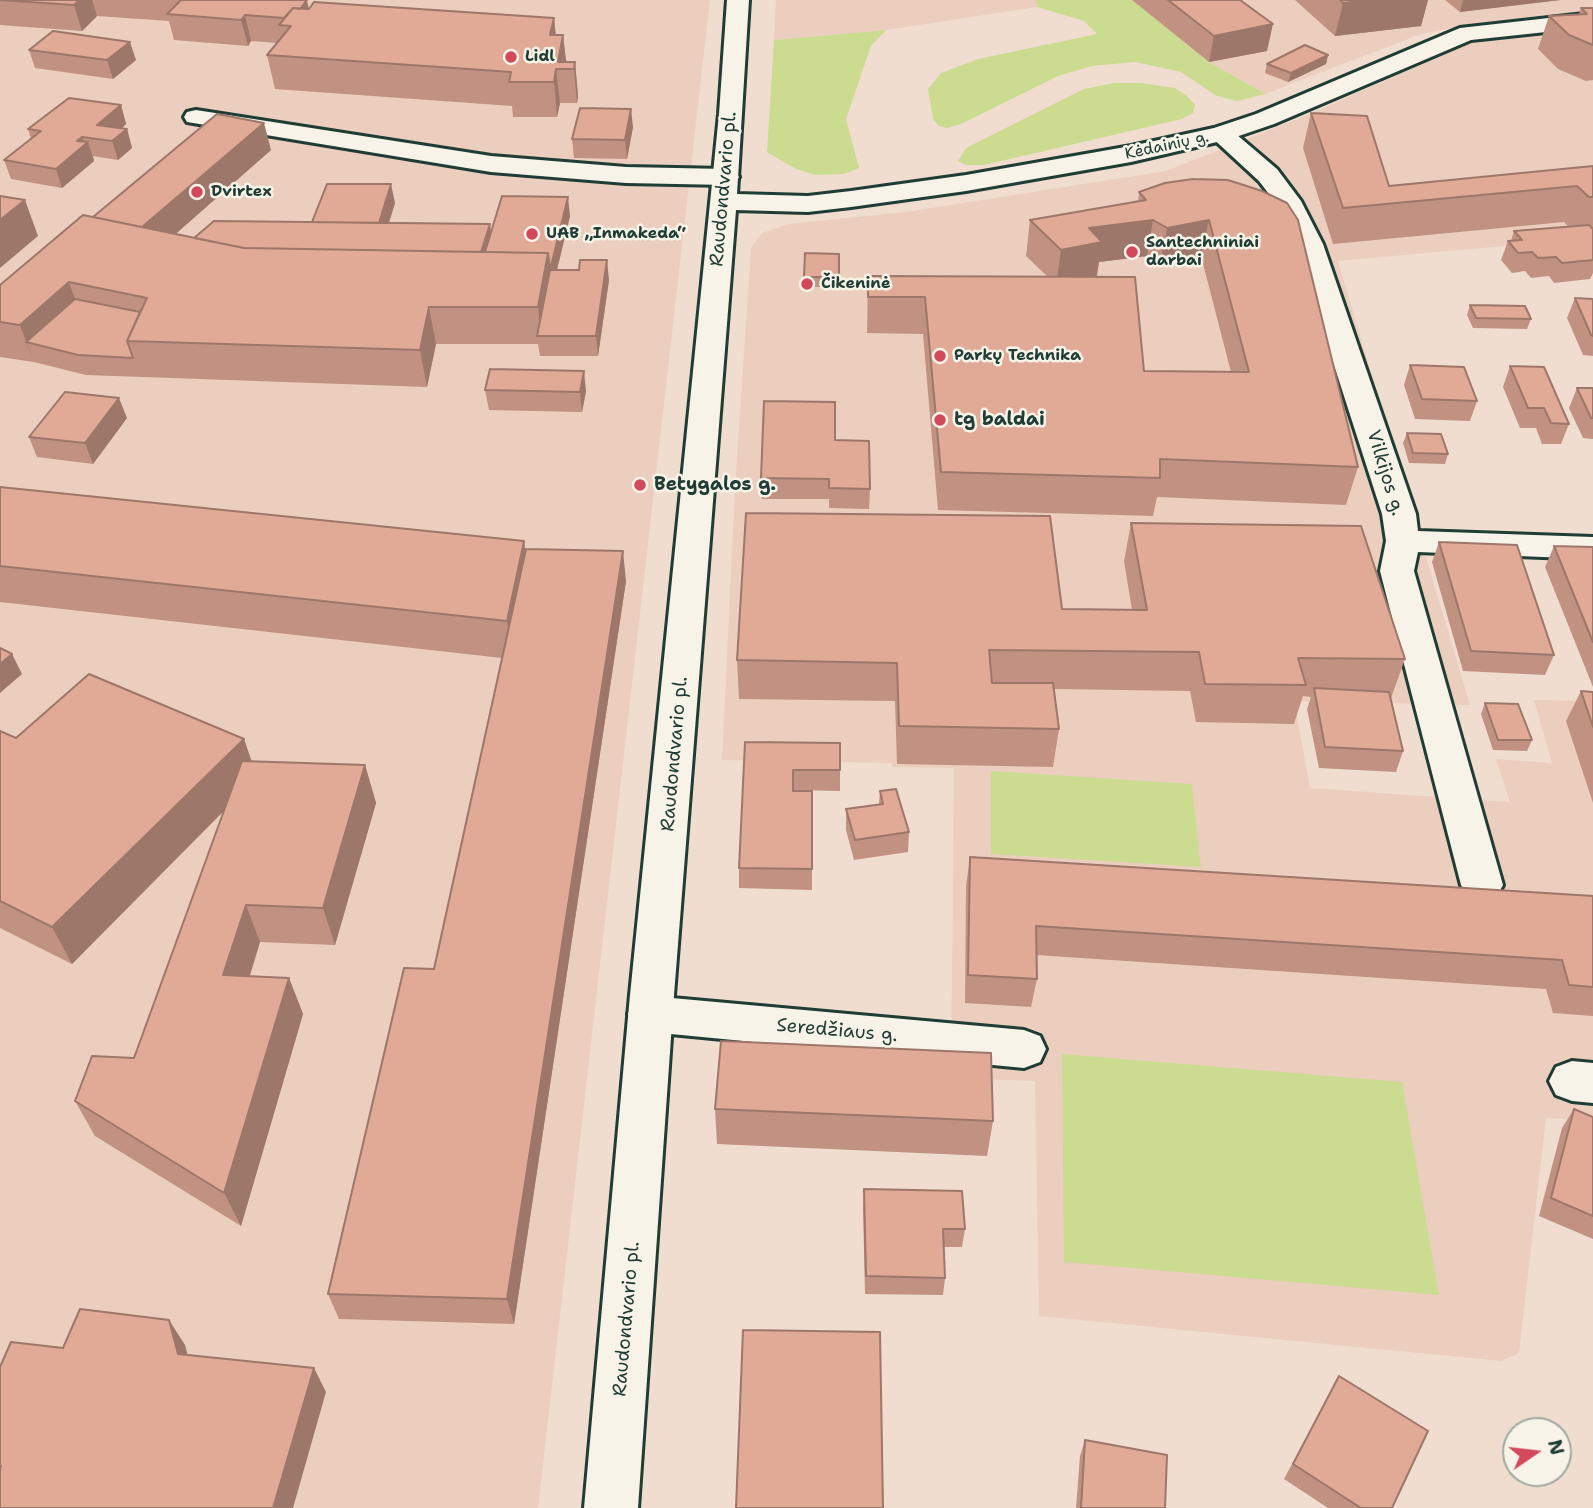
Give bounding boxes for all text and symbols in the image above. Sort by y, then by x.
place label: Lidl [525,47,555,67]
marker: Lidl [503,49,519,65]
street label: Raudondvario pl. [706,110,742,268]
street label: Kėdainių g. [1123,128,1211,164]
place label: Dvirtex [211,182,272,202]
marker: Dvirtex [189,184,205,200]
place label: UAB „Inmakeda“ [546,224,686,244]
marker: UAB „Inmakeda“ [524,226,540,242]
place label: Santechniniai darbai [1146,233,1259,271]
marker: Santechniniai darbai [1124,244,1140,260]
place label: Čikeninė [821,274,891,294]
marker: Čikeninė [799,276,815,292]
place label: Parkų Technika [954,346,1081,366]
marker: Parkų Technika [932,348,948,364]
place label: tg baldai [954,409,1045,431]
marker: tg baldai [932,412,948,428]
street label: Vilkijos g. [1361,428,1409,518]
place label: Betygalos g. [654,474,776,496]
marker: Betygalos g. [632,477,648,493]
street label: Raudondvario pl. [657,675,693,833]
street label: Seredžiaus g. [776,1014,898,1048]
street label: Raudondvario pl. [609,1240,645,1398]
north arrow [1502,1417,1572,1487]
text: N [1542,1437,1570,1458]

